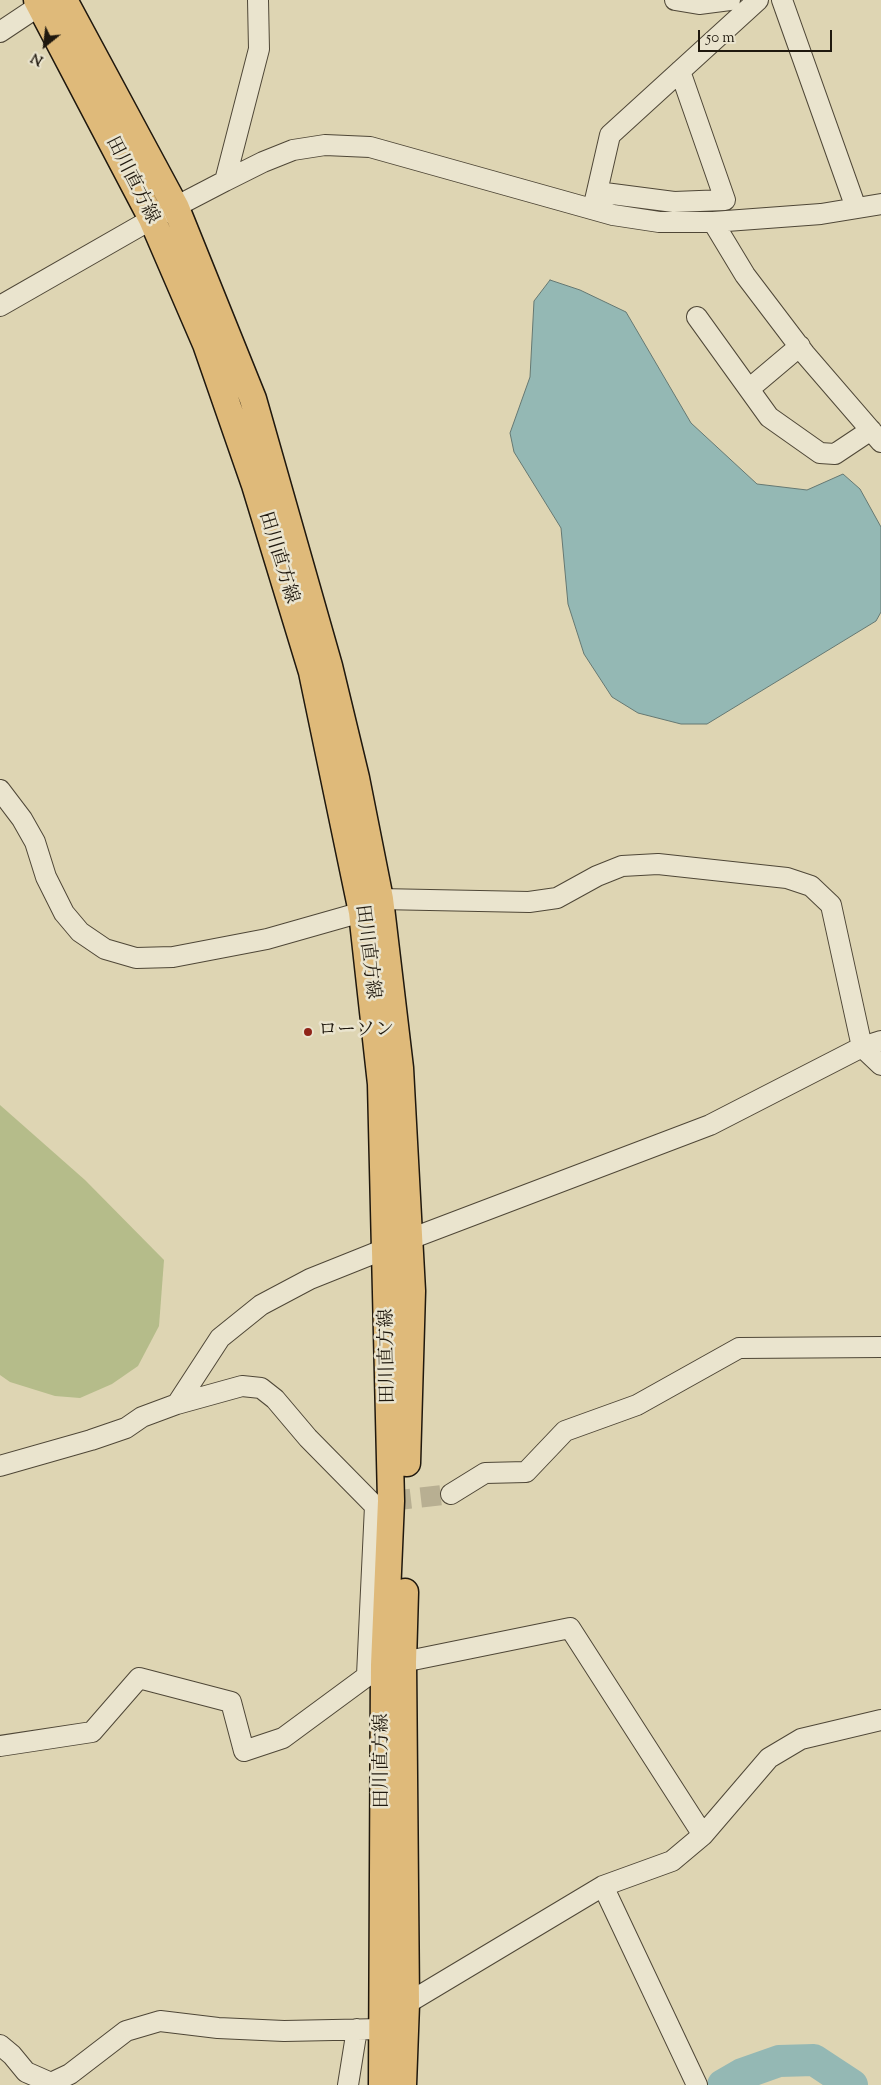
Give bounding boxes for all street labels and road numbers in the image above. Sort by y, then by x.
street label: 田川直方線 [99,134,163,228]
street label: 田川直方線 [252,509,302,607]
street label: 田川直方線 [349,903,383,1001]
street label: 田川直方線 [377,1308,401,1404]
street label: 田川直方線 [373,1714,395,1808]

